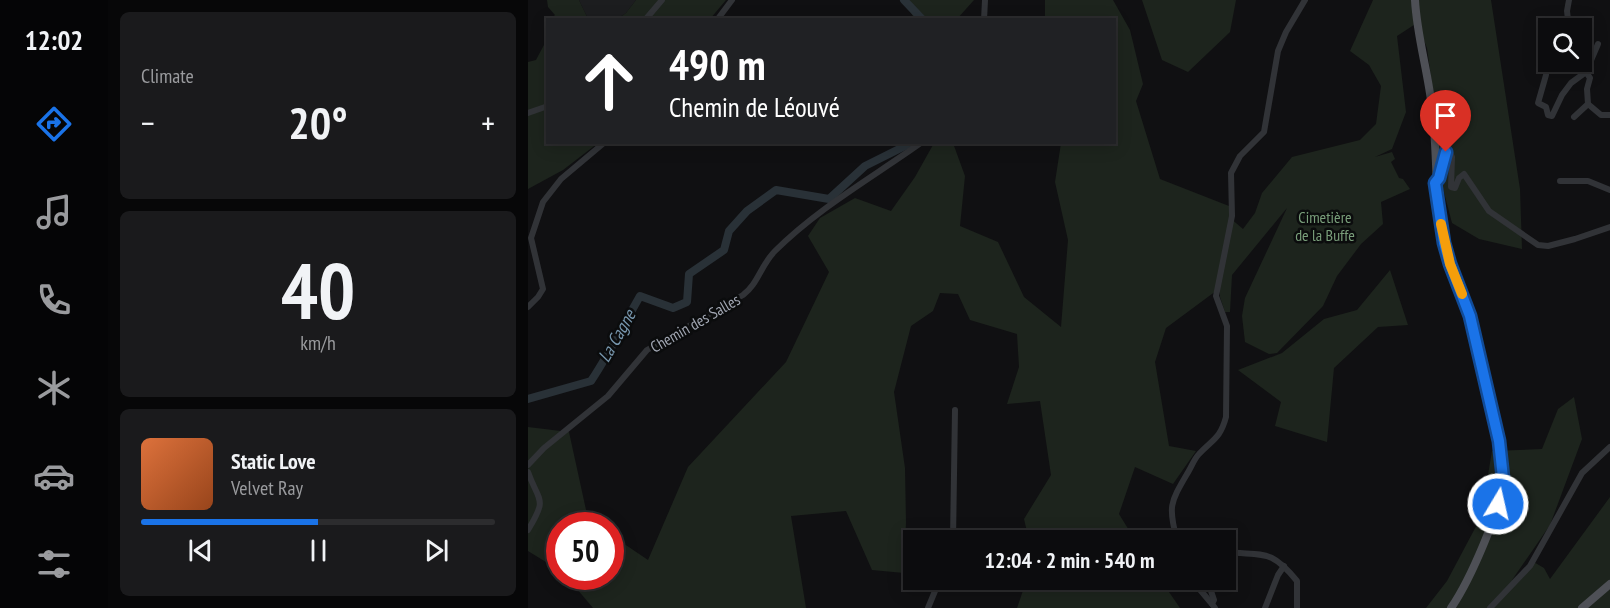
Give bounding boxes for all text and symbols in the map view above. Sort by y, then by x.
map controls [1538,18,1592,72]
button: search [1538,18,1592,72]
text: 12:02 [25,23,83,57]
text: 490 m [669,37,766,92]
icon: ahead [570,42,648,120]
text: Climate [141,63,194,89]
text: Chemin de Léouvé [669,90,840,124]
pin [1420,90,1471,152]
text: 20° [288,93,348,151]
icon: arrive [1429,99,1462,132]
text: − [141,101,155,144]
text: + [481,101,495,144]
icon: directions [33,103,75,145]
icon: music [33,191,75,233]
park label: Cimetière de la Buffe [1295,207,1355,245]
text: 40 [281,240,355,341]
icon: phone [33,279,75,321]
street label: Chemin des Salles [647,289,743,357]
water label: La Cagne [592,304,641,366]
text: km/h [300,330,336,356]
icon: climate [33,367,75,409]
text: Static Love [231,447,316,475]
icon: car [33,455,75,497]
position arrow [1466,472,1530,536]
text: Velvet Ray [231,475,303,501]
speed limit sign: 50 [546,512,624,590]
icon: previous [184,534,217,567]
icon: pause [302,534,335,567]
icon: next [420,534,453,567]
icon: filters [33,543,75,585]
text: 12:04 · 2 min · 540 m [984,546,1155,574]

